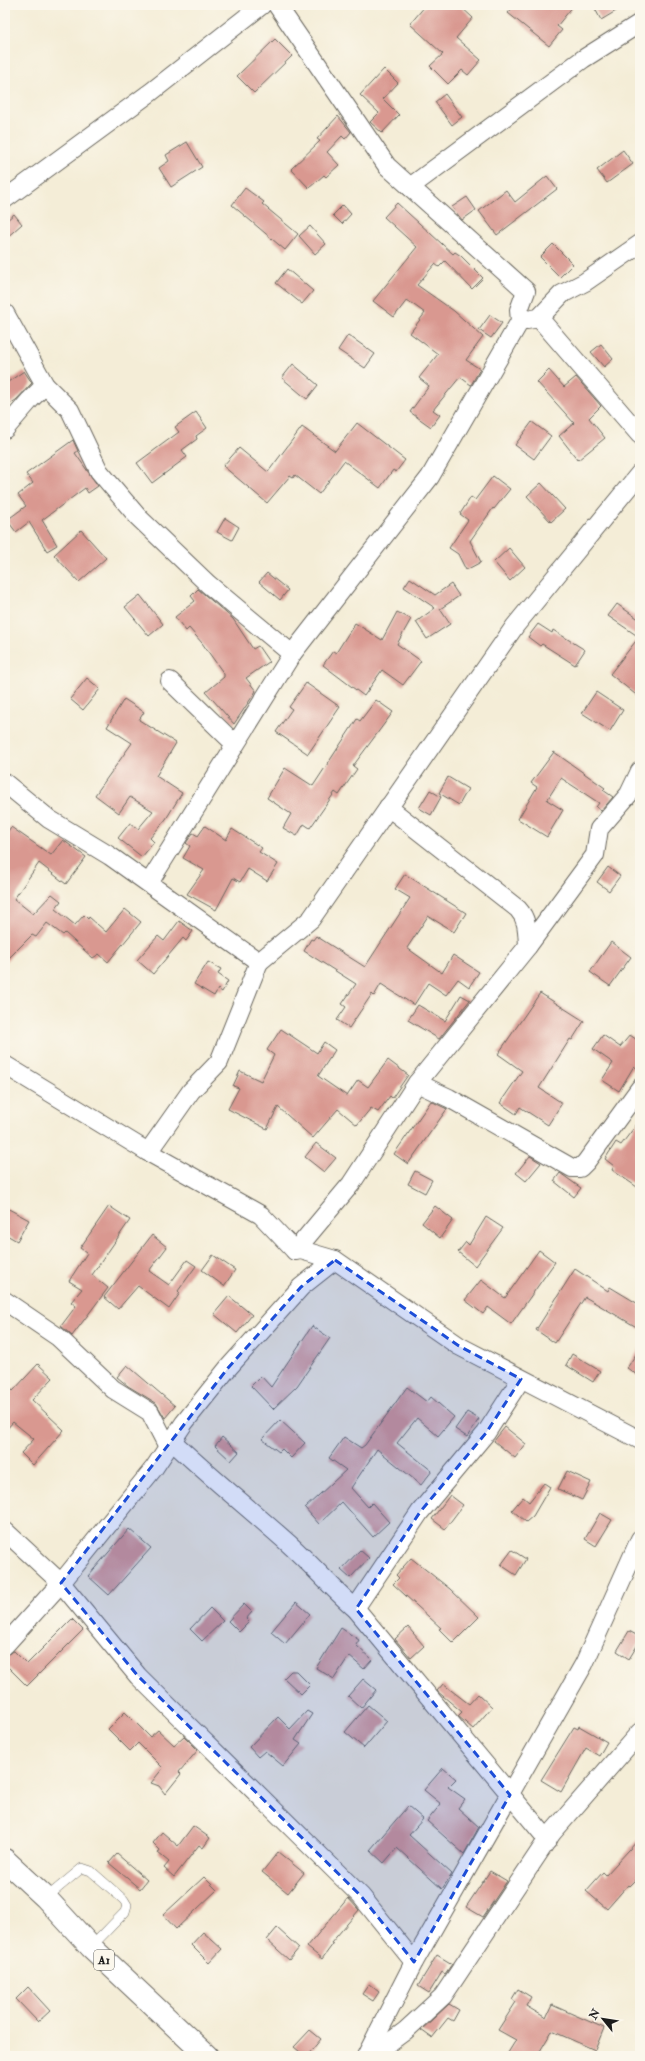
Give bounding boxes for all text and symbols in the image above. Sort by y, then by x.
road number: A1 [94,1950,114,1970]
north arrow [583,1999,623,2039]
text: N [586,2006,603,2023]

